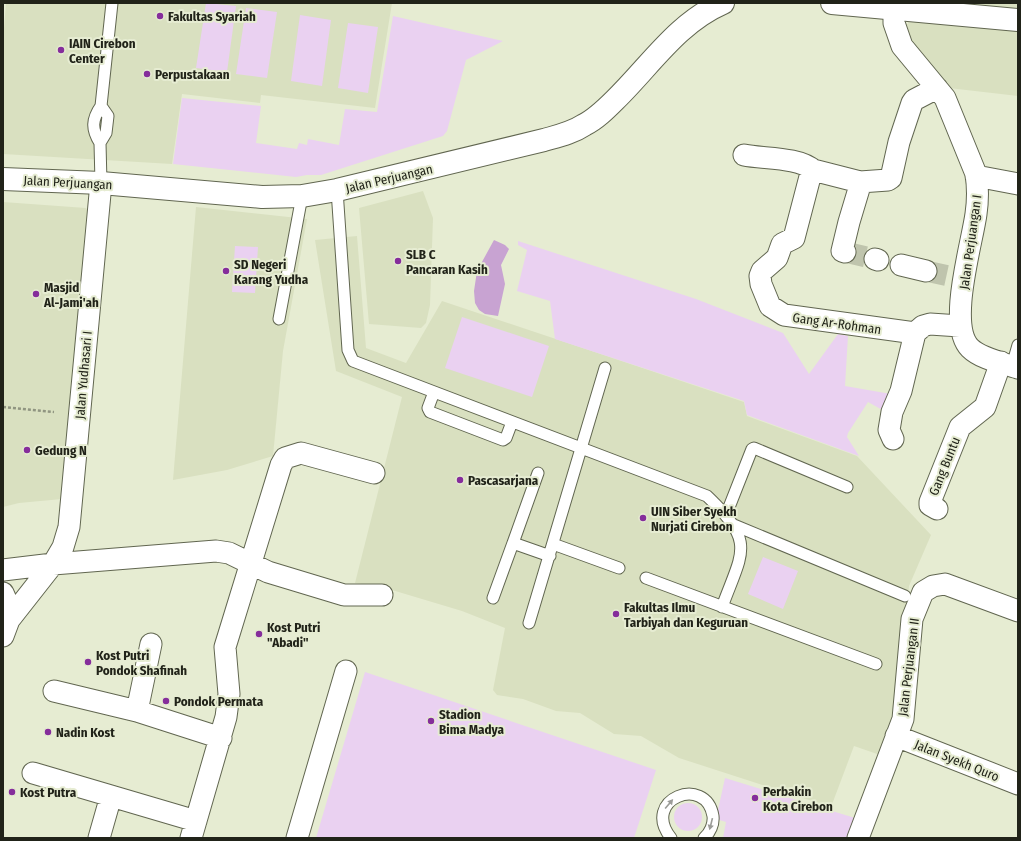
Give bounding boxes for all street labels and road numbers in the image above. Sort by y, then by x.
street label: Jalan Perjuangan [344,161,434,196]
street label: Jalan Perjuangan [23,173,113,192]
street label: Jalan Perjuangan I [956,194,985,290]
street label: Gang Ar-Rohman [792,310,882,337]
street label: Jalan Yudhasari I [72,330,95,420]
street label: Gang Buntu [926,435,963,498]
street label: Jalan Perjuangan II [895,617,922,717]
street label: Jalan Syekh Quro [912,737,1001,784]

